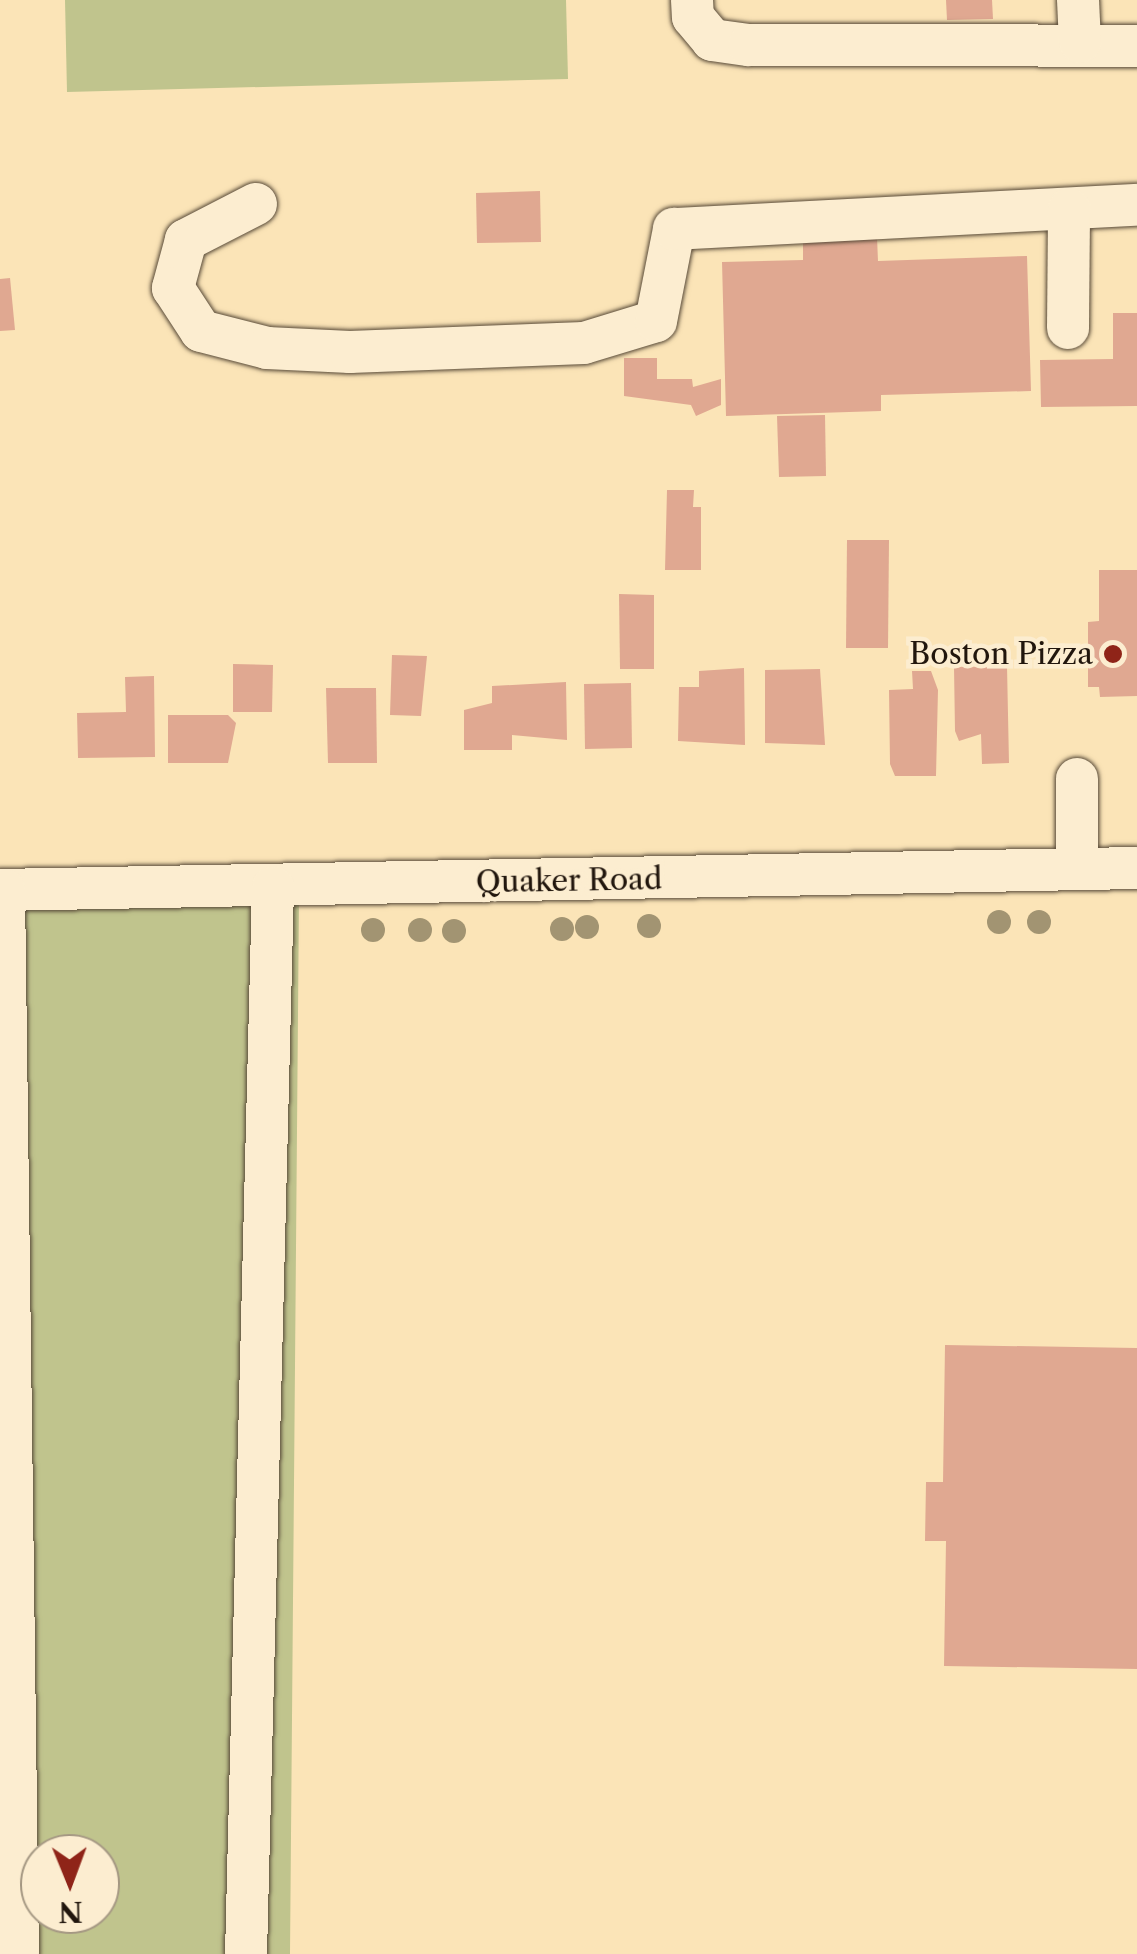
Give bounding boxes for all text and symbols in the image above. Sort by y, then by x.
place label: Boston Pizza [909,636,1093,672]
marker: Boston Pizza [1102,643,1124,665]
street label: Quaker Road [475,861,663,901]
north arrow [20,1834,120,1934]
text: N [58,1895,83,1929]

